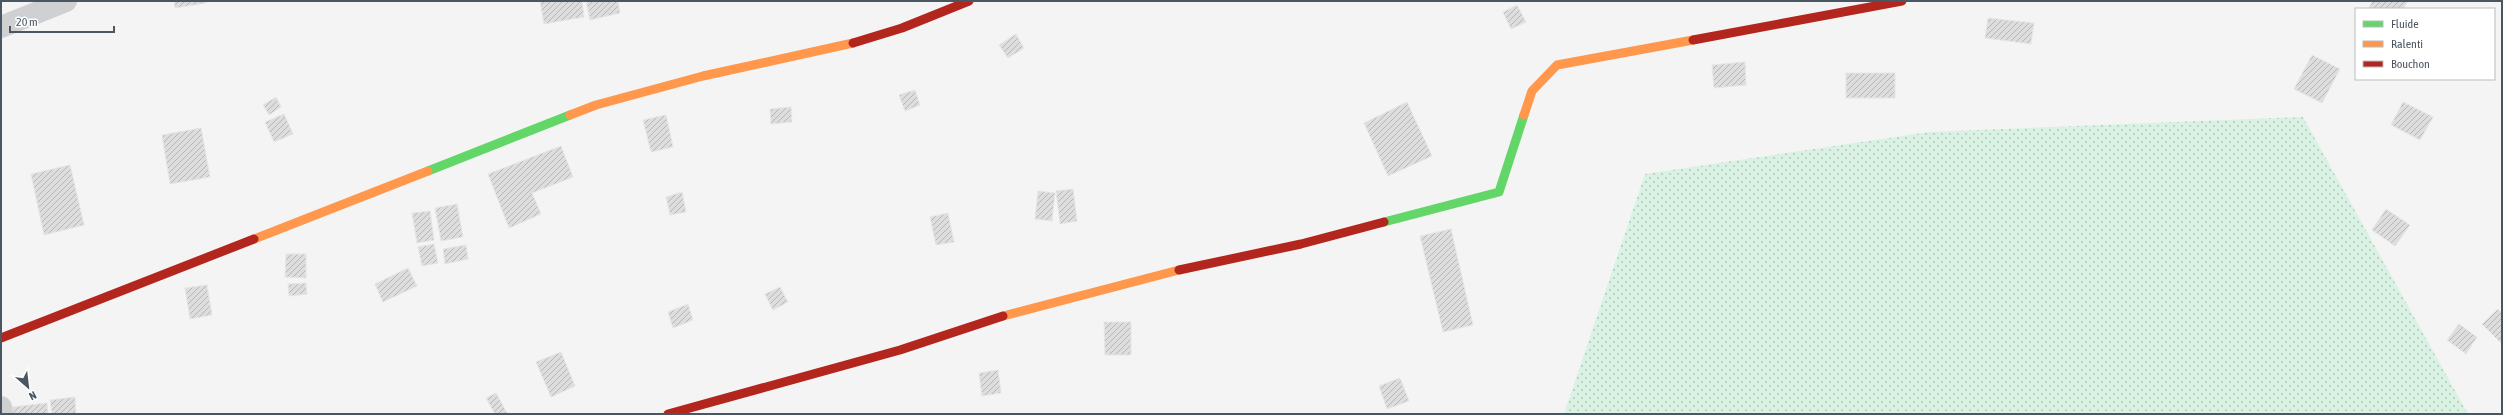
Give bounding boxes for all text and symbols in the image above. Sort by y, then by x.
scale bar [10,8,114,34]
legend [2355,8,2495,80]
text: 20 m [16,15,38,29]
text: Fluide [2391,17,2419,31]
text: Ralenti [2391,37,2423,51]
text: Bouchon [2391,57,2430,71]
north arrow [8,367,48,407]
text: N [27,389,38,403]

